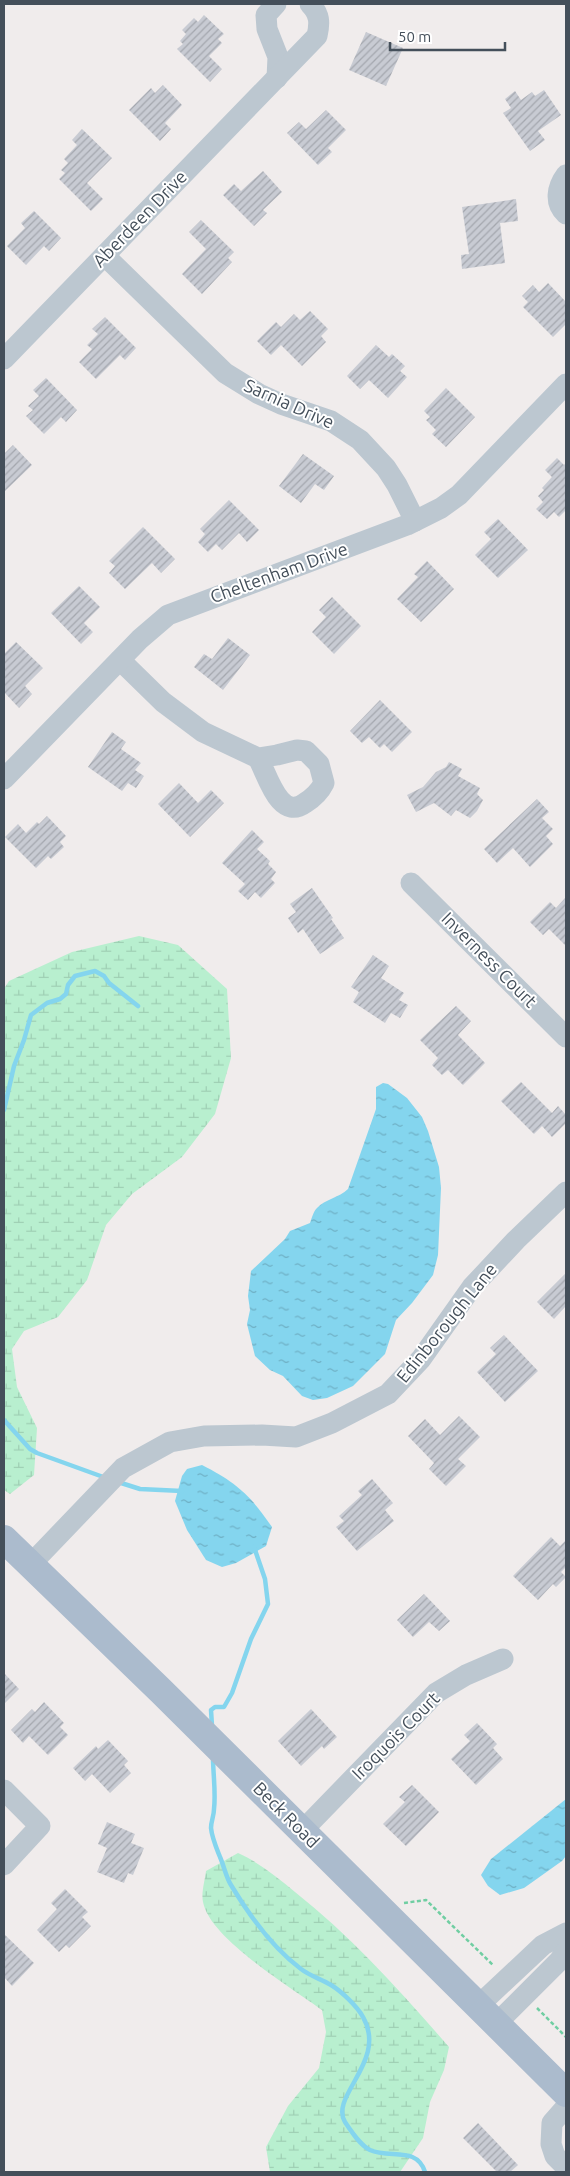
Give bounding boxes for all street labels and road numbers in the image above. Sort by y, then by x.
street label: Aberdeen Drive [88,166,190,271]
street label: Sarnia Drive [241,374,337,432]
street label: Cheltenham Drive [207,538,350,606]
street label: Inverness Court [438,908,541,1011]
street label: Edinborough Lane [392,1259,500,1386]
street label: Iroquois Court [347,1687,443,1783]
street label: Beck Road [250,1777,324,1851]

